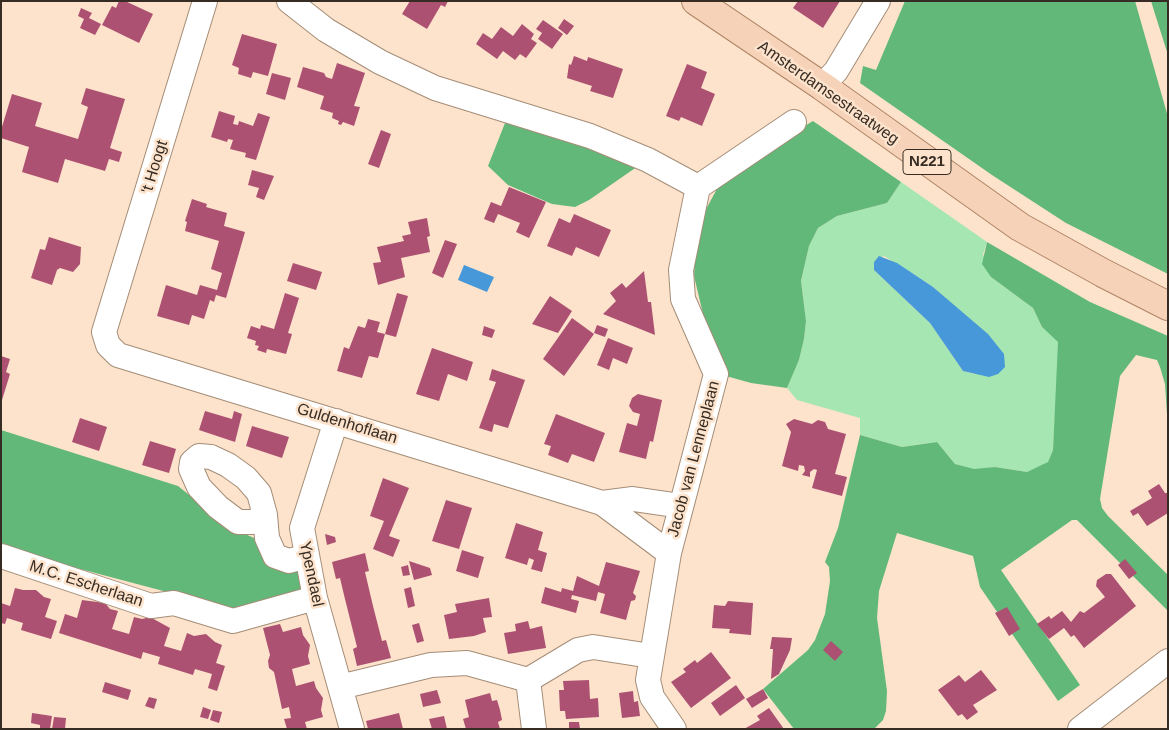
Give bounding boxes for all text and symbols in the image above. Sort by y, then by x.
street label: Amsterdamsestraatweg [754,37,902,149]
street label: 't Hoogt [138,138,172,196]
road number: N221 [903,150,951,174]
street label: Jacob van Lenneplaan [664,379,724,539]
street label: Guldenhoflaan [294,400,400,448]
street label: Ypendael [295,540,327,608]
street label: M.C. Escherlaan [27,557,145,611]

